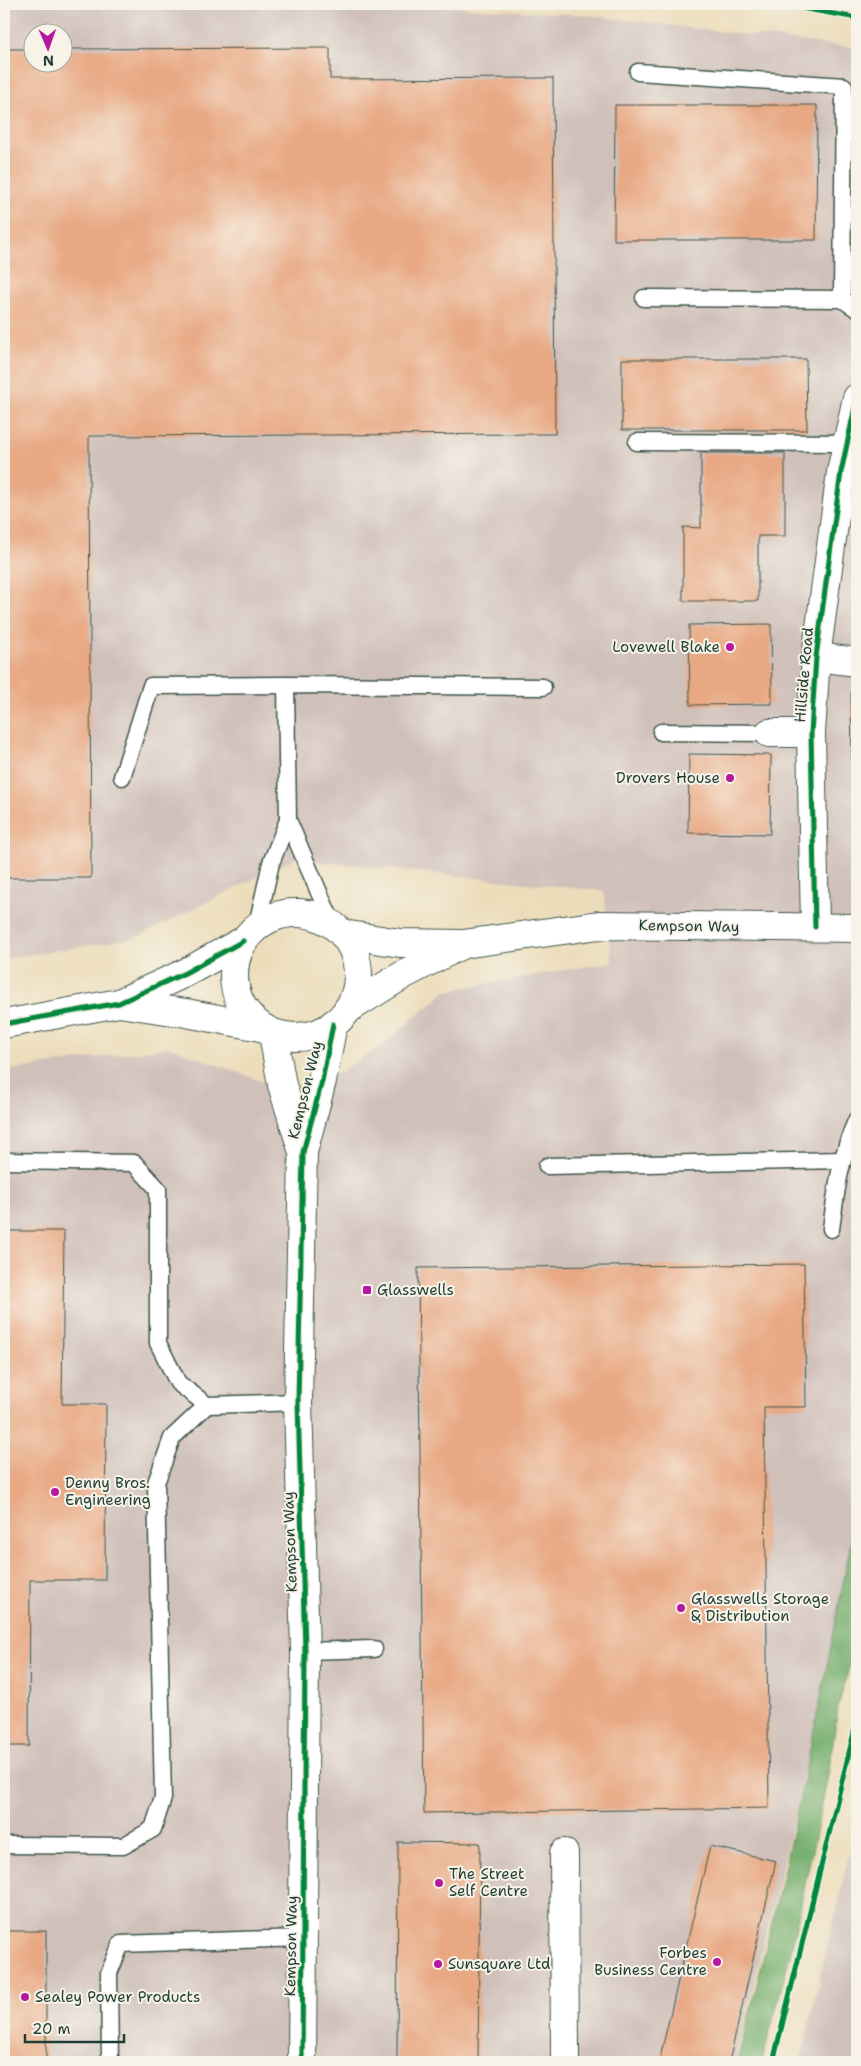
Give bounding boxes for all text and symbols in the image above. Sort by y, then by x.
north arrow [22,22,72,72]
text: N [43,52,54,70]
street label: Hillside Road [790,626,818,724]
place label: Lovewell Blake [612,637,720,657]
marker: Lovewell Blake [724,641,736,653]
place label: Drovers House [616,768,720,788]
marker: Drovers House [724,772,736,784]
street label: Kempson Way [638,915,740,937]
street label: Kempson Way [283,1039,327,1141]
place label: Glasswells [377,1280,454,1300]
marker: Glasswells [361,1284,373,1296]
place label: Denny Bros. Engineering [65,1473,151,1510]
marker: Denny Bros. Engineering [49,1486,61,1498]
street label: Kempson Way [278,1491,302,1593]
place label: Glasswells Storage & Distribution [691,1589,829,1626]
marker: Glasswells Storage & Distribution [675,1602,687,1614]
place label: The Street Self Centre [449,1864,528,1901]
marker: The Street Self Centre [433,1877,445,1889]
street label: Kempson Way [280,1895,302,1997]
place label: Forbes Business Centre [594,1943,707,1980]
place label: Sunsquare Ltd [448,1954,551,1974]
marker: Forbes Business Centre [711,1956,723,1968]
marker: Sunsquare Ltd [432,1958,444,1970]
place label: Sealey Power Products [35,1987,200,2007]
marker: Sealey Power Products [19,1991,31,2003]
scale bar [25,2011,124,2043]
text: 20 m [32,2019,71,2039]

